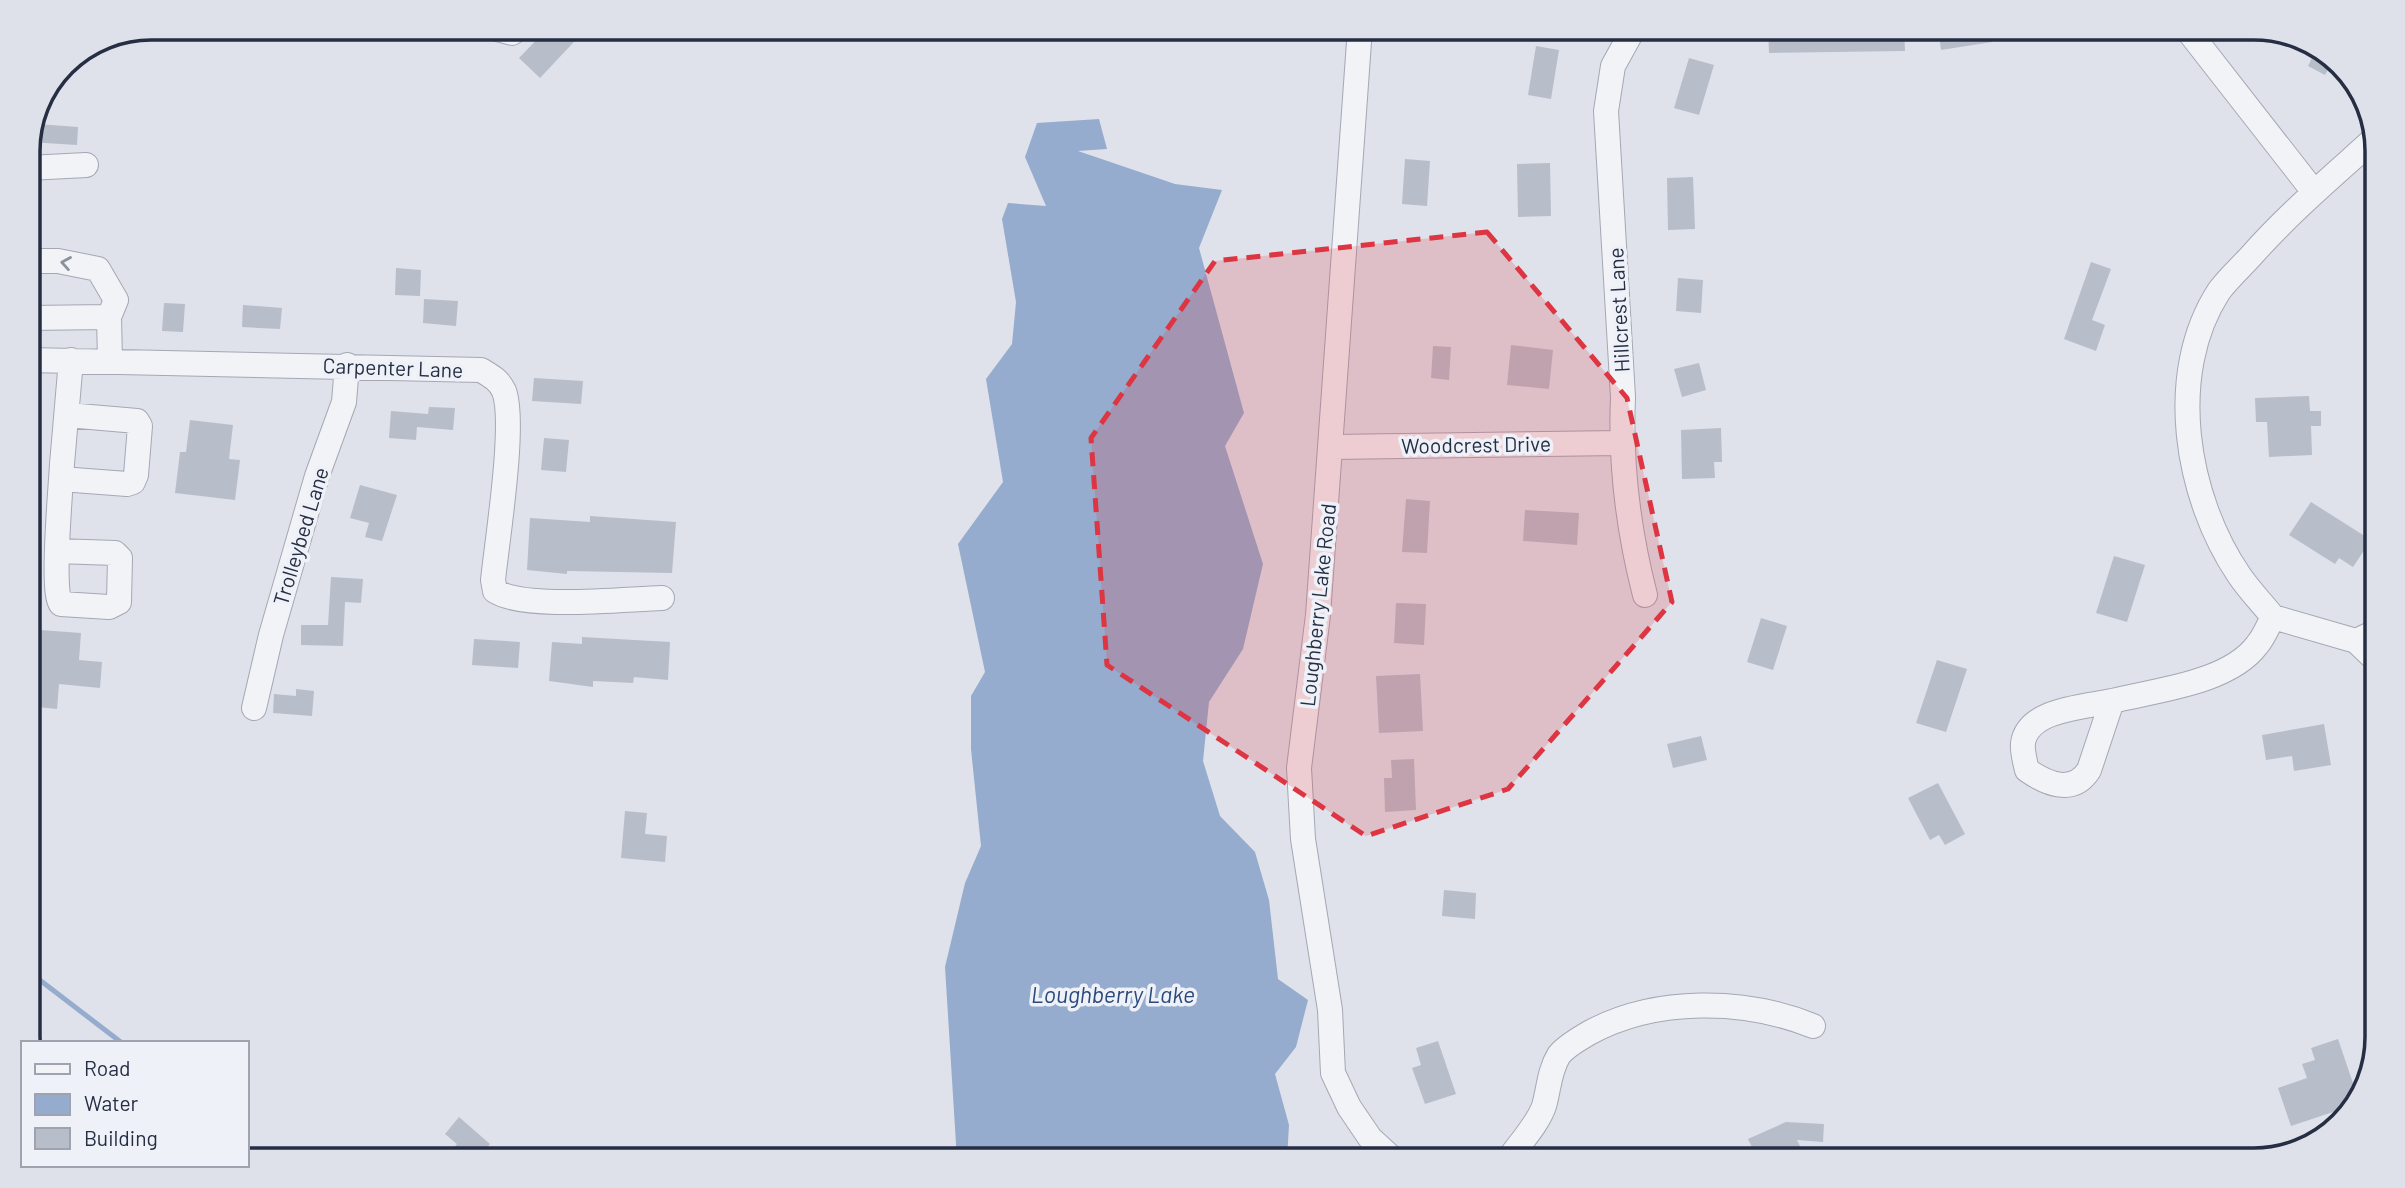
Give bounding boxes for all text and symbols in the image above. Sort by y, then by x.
street label: Hillcrest Lane [1602,247,1634,373]
one-way arrow [60,256,72,271]
street label: Carpenter Lane [322,352,464,382]
street label: Woodcrest Drive [1401,430,1551,458]
street label: Trolleybed Lane [267,464,333,608]
street label: Loughberry Lake Road [1294,502,1340,708]
water label: Loughberry Lake [1031,980,1195,1008]
legend [21,1041,248,1167]
text: Road [84,1055,130,1080]
text: Water [84,1090,139,1115]
text: Building [84,1125,158,1150]

